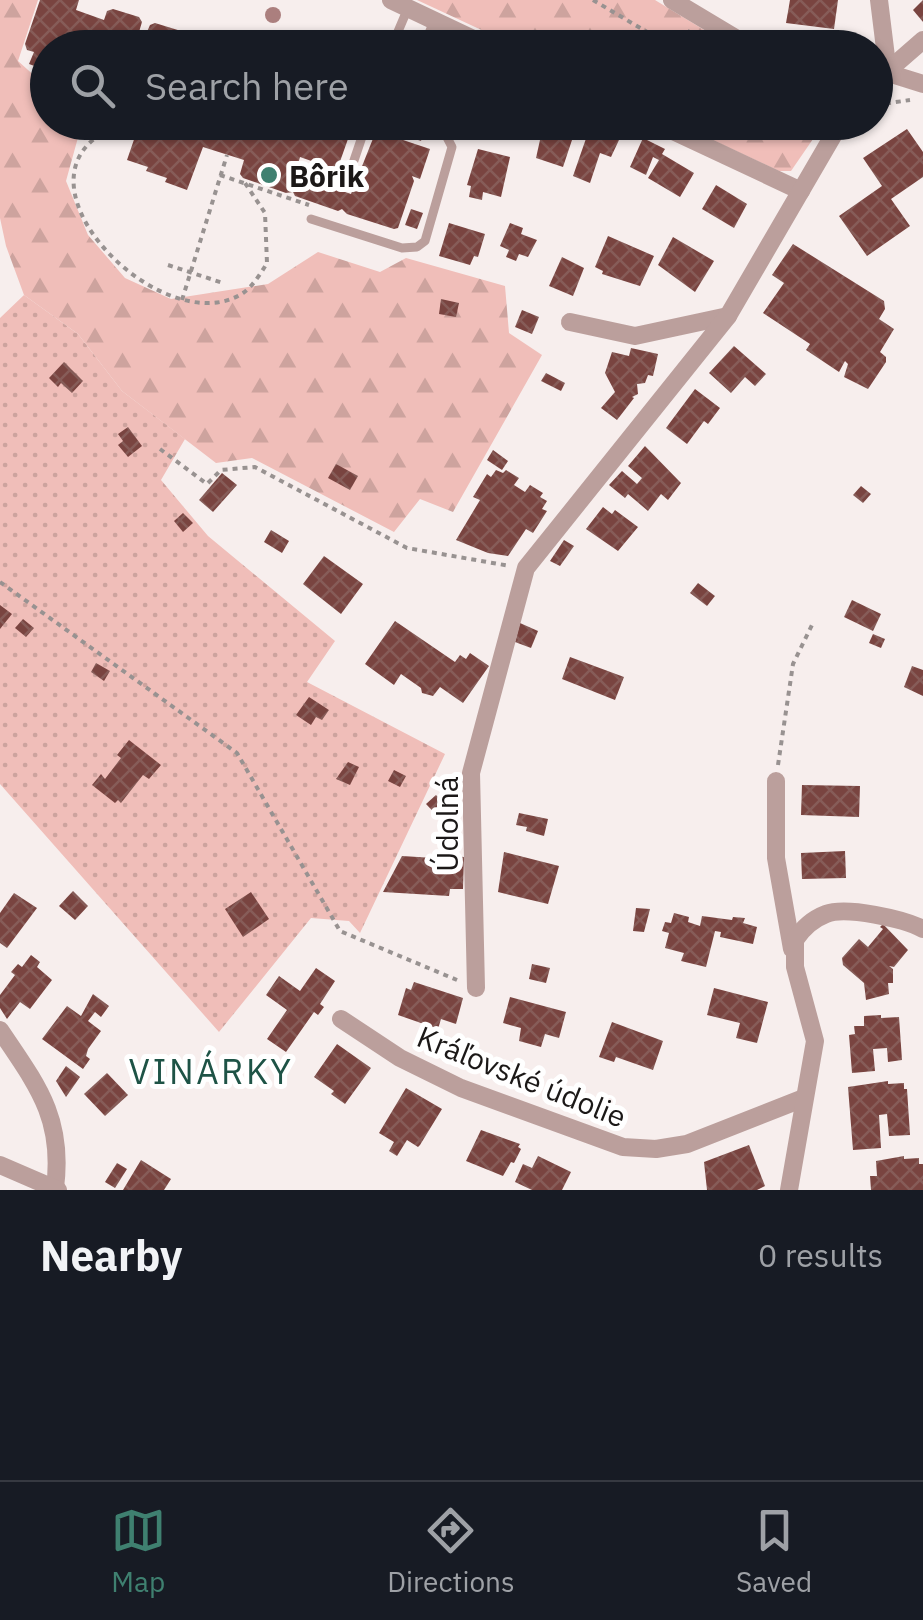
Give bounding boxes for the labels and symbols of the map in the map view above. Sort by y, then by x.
place label: Bôrik [289,156,365,195]
marker: Bôrik [258,164,280,186]
street label: Údolná [427,776,466,872]
street label: Kráľovské údolie [412,1016,632,1136]
district label: VINÁRKY [129,1048,293,1094]

